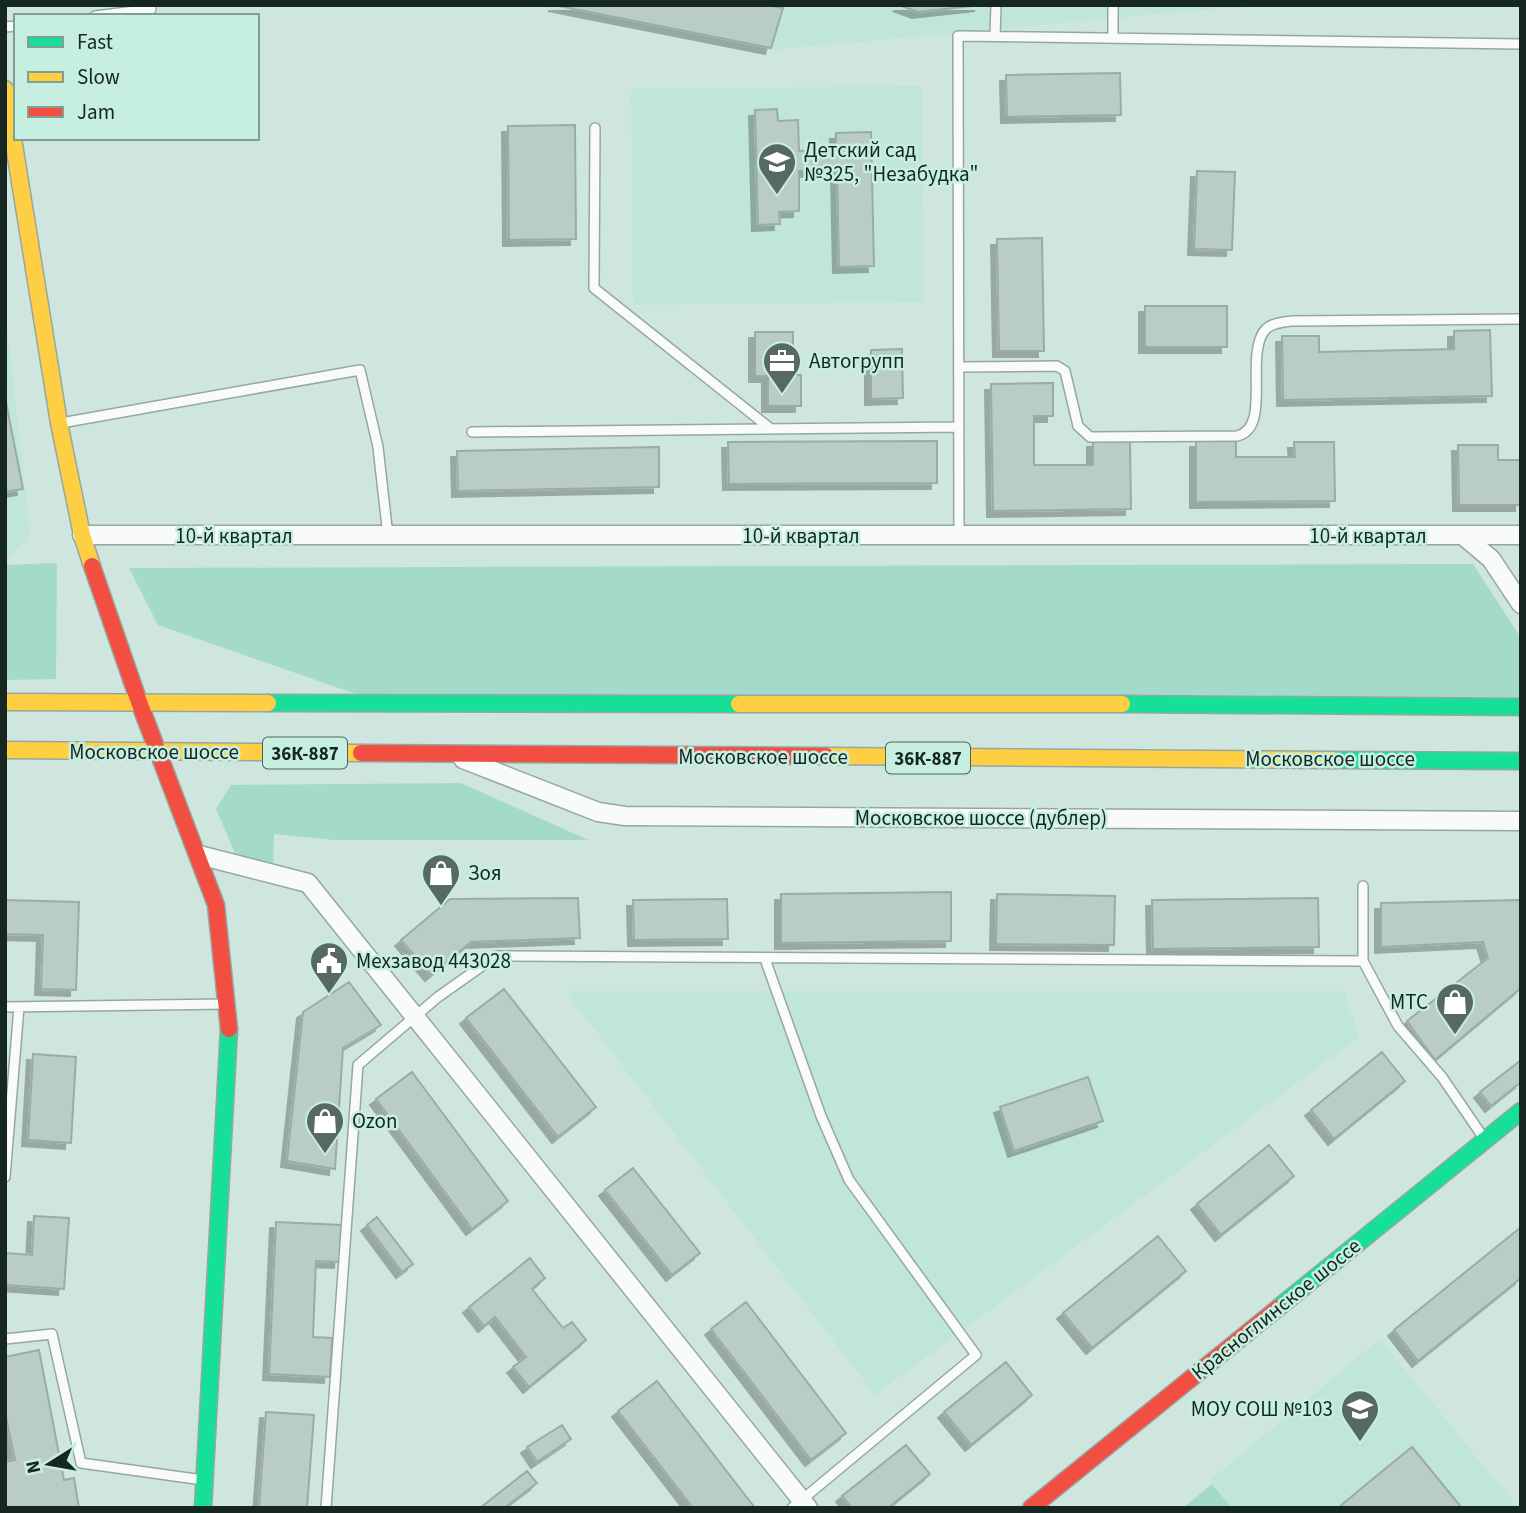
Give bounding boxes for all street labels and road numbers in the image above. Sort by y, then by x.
street label: 10-й квартал [175,521,293,551]
street label: 10-й квартал [742,521,860,551]
street label: 10-й квартал [1309,521,1427,551]
street label: Московское шоссе [69,737,239,767]
road number: 36К-887 [263,738,347,768]
street label: Московское шоссе [678,742,848,772]
road number: 36К-887 [886,743,970,774]
street label: Московское шоссе [1245,744,1415,774]
street label: Московское шоссе (дублер) [855,803,1107,833]
street label: Красноглинское шоссе [1185,1231,1367,1387]

